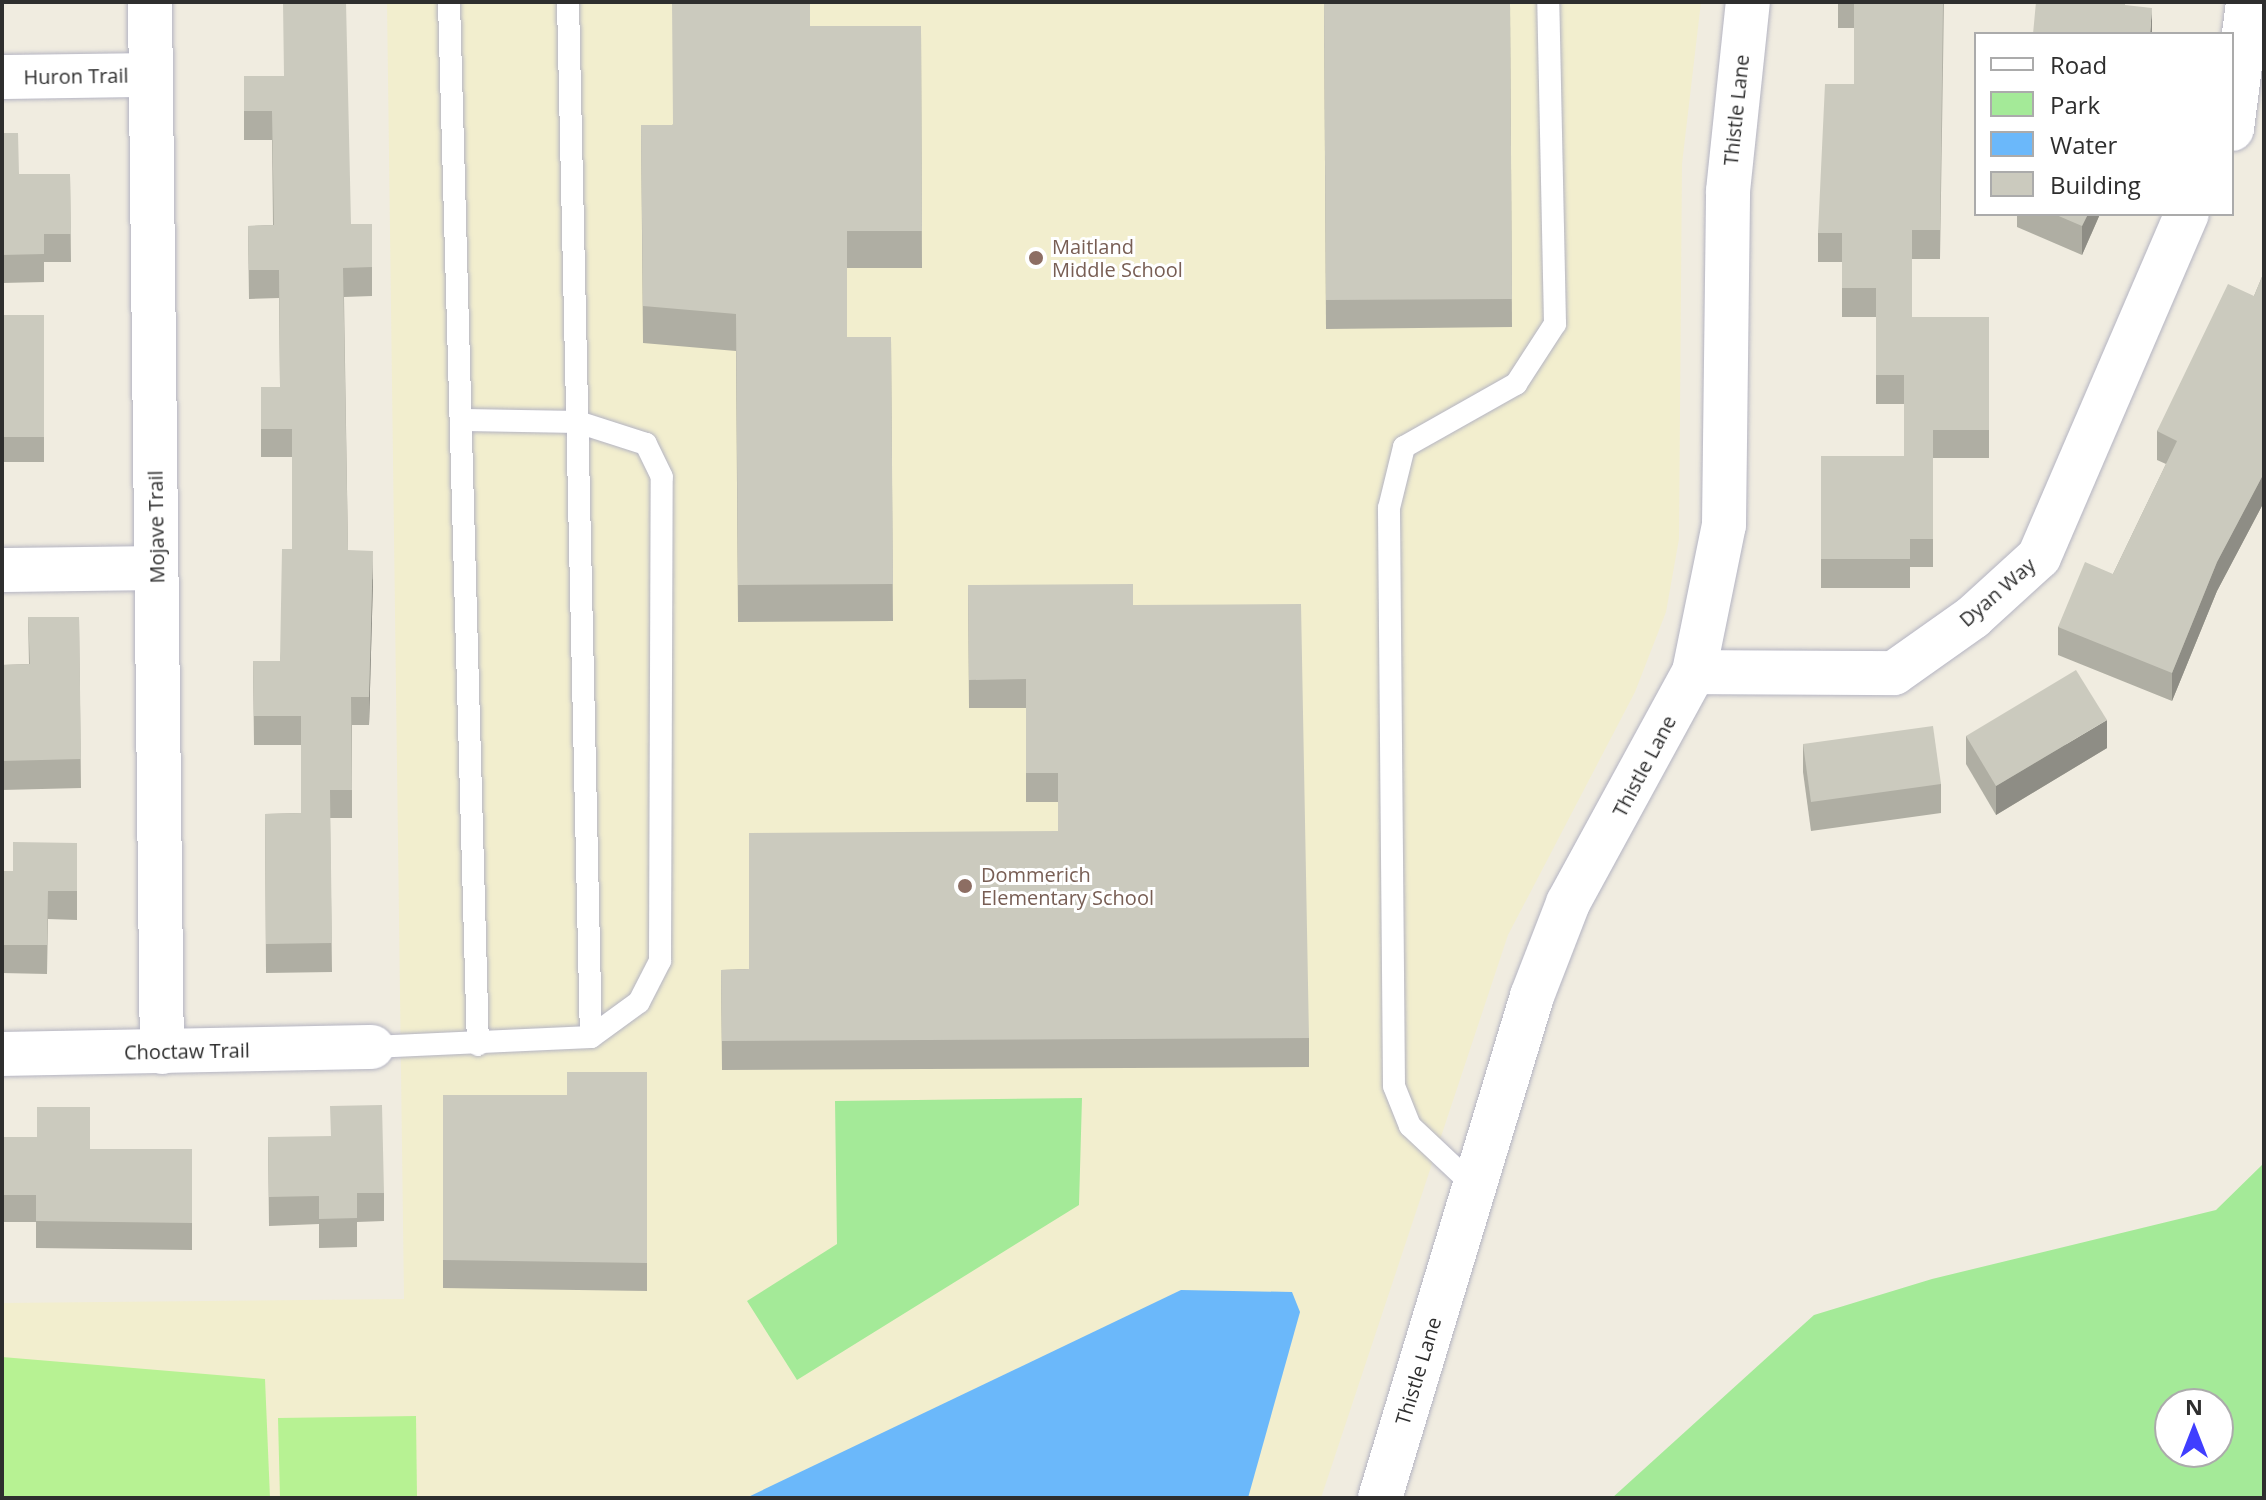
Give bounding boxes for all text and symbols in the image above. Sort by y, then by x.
legend [1974,32,2234,216]
text: Road [2050,48,2107,81]
street label: Thistle Lane [1718,53,1754,167]
street label: Huron Trail [23,63,129,89]
text: Park [2050,88,2100,121]
text: Water [2050,128,2117,161]
text: Building [2050,168,2141,201]
place label: Maitland Middle School [1052,234,1183,281]
marker: Maitland Middle School [1027,249,1045,267]
street label: Mojave Trail [143,470,169,584]
street label: Dyan Way [1954,553,2040,631]
street label: Thistle Lane [1607,711,1681,821]
place label: Dommerich Elementary School [981,862,1154,909]
marker: Dommerich Elementary School [956,877,974,895]
street label: Choctaw Trail [124,1038,250,1064]
street label: Thistle Lane [1390,1314,1446,1428]
north arrow [2154,1388,2234,1468]
text: N [2185,1391,2203,1421]

